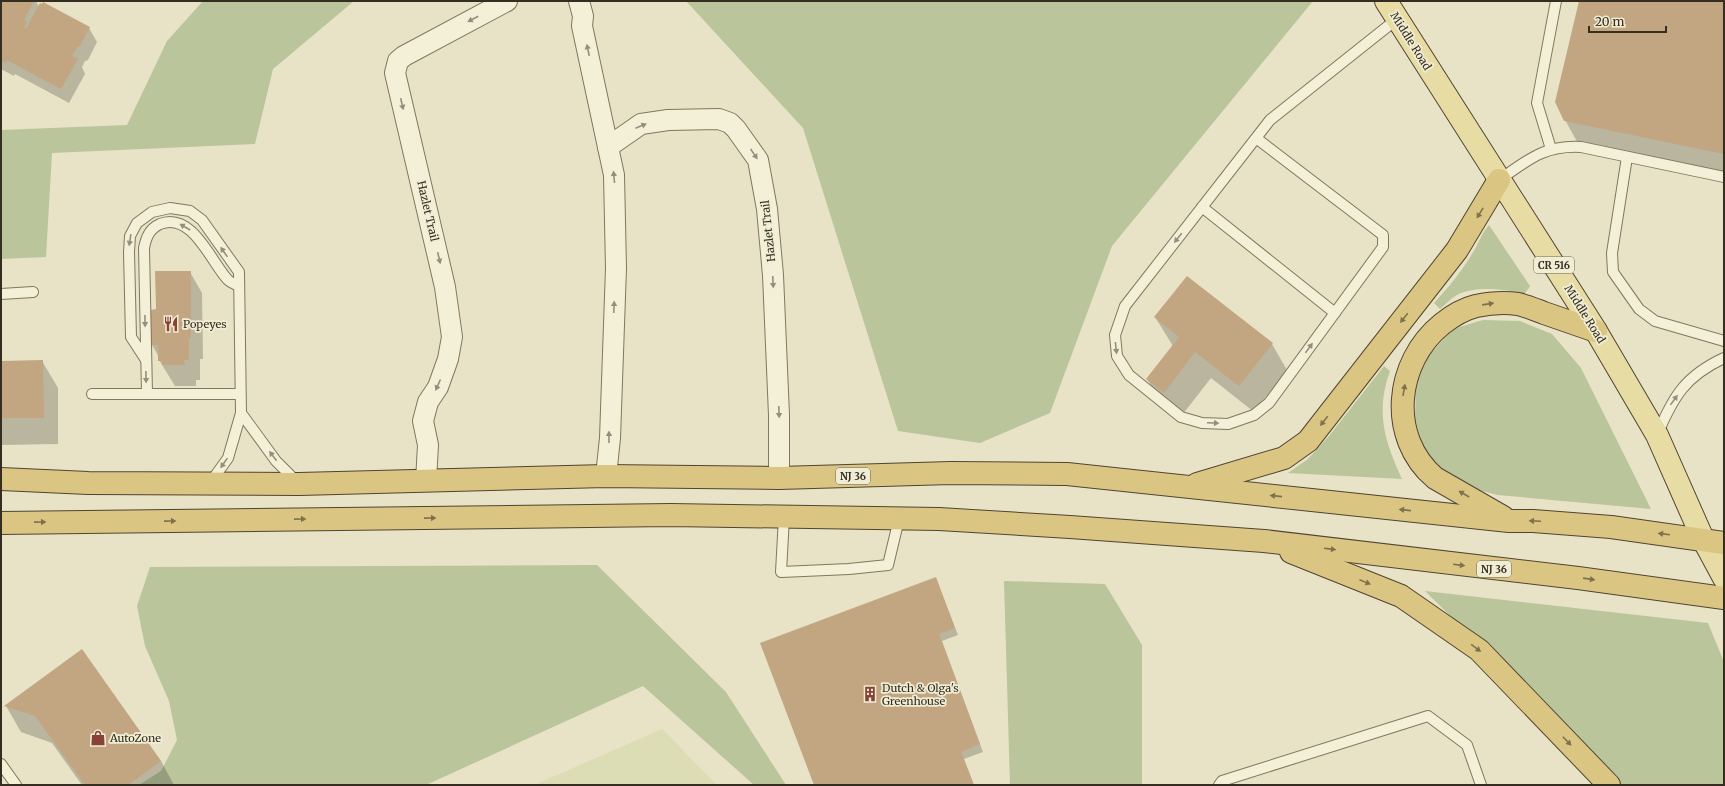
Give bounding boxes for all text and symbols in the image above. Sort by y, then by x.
scale bar [1589,8,1666,34]
street label: Middle Road [1388,9,1435,73]
text: 20 m [1595,14,1624,29]
one-way arrow [467,16,479,23]
one-way arrow [584,44,590,56]
one-way arrow [400,98,406,110]
one-way arrow [635,122,647,129]
one-way arrow [750,149,758,159]
one-way arrow [610,171,617,183]
street label: Hazlet Trail [414,179,442,243]
street label: Hazlet Trail [758,199,778,263]
one-way arrow [1476,207,1483,219]
one-way arrow [179,224,191,231]
one-way arrow [1174,233,1182,244]
one-way arrow [127,234,133,246]
one-way arrow [220,247,228,257]
one-way arrow [436,252,442,264]
road number: CR 516 [1534,257,1574,273]
one-way arrow [770,276,776,289]
street label: Middle Road [1562,282,1609,346]
one-way arrow [611,300,617,313]
one-way arrow [1482,301,1494,307]
one-way arrow [1400,313,1408,324]
one-way arrow [142,315,148,328]
restaurant icon: Popeyes [162,315,180,333]
place label: Popeyes [183,317,227,331]
one-way arrow [1113,342,1119,354]
one-way arrow [1305,342,1313,353]
one-way arrow [143,371,149,384]
one-way arrow [435,379,441,390]
one-way arrow [1401,384,1407,396]
one-way arrow [1669,395,1678,406]
one-way arrow [776,406,782,419]
one-way arrow [1319,415,1328,426]
one-way arrow [1207,420,1219,427]
one-way arrow [606,431,613,443]
one-way arrow [269,450,277,461]
one-way arrow [220,457,228,468]
road number: NJ 36 [836,468,870,484]
one-way arrow [1458,491,1470,498]
one-way arrow [1270,493,1282,500]
one-way arrow [1399,507,1411,513]
one-way arrow [424,515,437,521]
one-way arrow [294,516,307,522]
one-way arrow [164,518,177,524]
one-way arrow [1528,518,1541,524]
one-way arrow [34,519,47,525]
one-way arrow [1658,531,1670,537]
one-way arrow [1324,546,1336,553]
road number: NJ 36 [1477,561,1511,577]
one-way arrow [1453,562,1465,568]
one-way arrow [1582,576,1595,582]
one-way arrow [1359,579,1370,585]
one-way arrow [1471,644,1481,652]
place label: Dutch & Olga's Greenhouse [882,681,959,708]
building icon: Dutch & Olga's Greenhouse [861,685,879,703]
shop icon: AutoZone [89,729,107,747]
place label: AutoZone [109,731,161,745]
one-way arrow [1562,736,1571,746]

